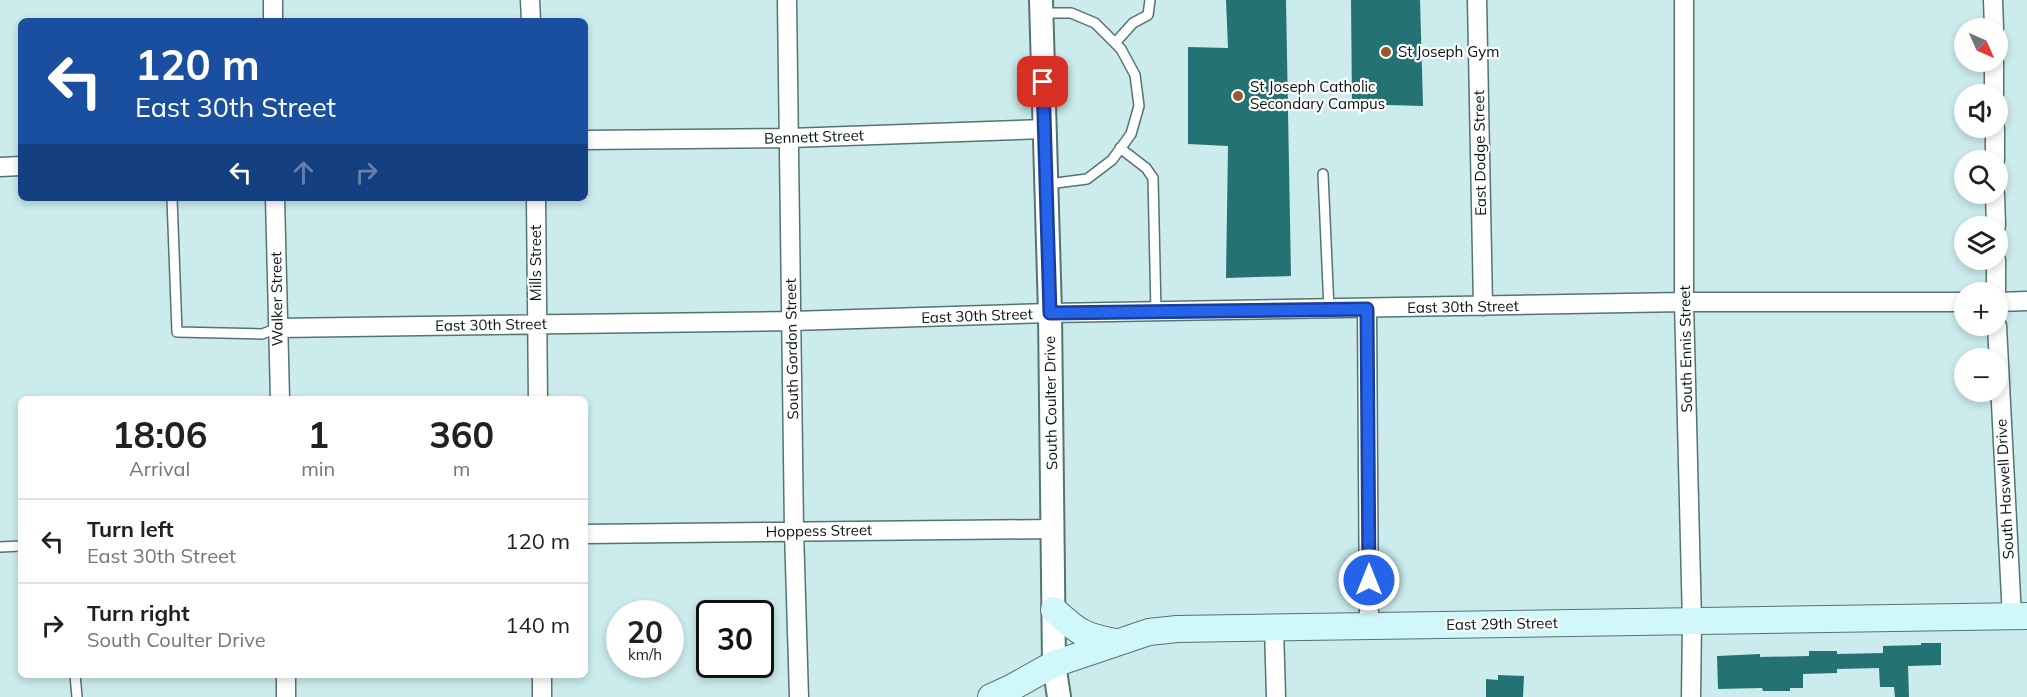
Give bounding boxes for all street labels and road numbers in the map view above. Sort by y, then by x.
street label: East Dodge Street [1469,90,1490,216]
street label: Bennett Street [764,125,864,148]
street label: Mills Street [526,225,545,301]
street label: Walker Street [266,251,287,347]
street label: South Gordon Street [781,278,802,420]
street label: South Ennis Street [1675,285,1696,413]
street label: East 30th Street [1407,296,1519,317]
street label: East 30th Street [921,304,1033,327]
street label: East 30th Street [435,314,547,335]
street label: South Coulter Drive [1040,336,1061,470]
street label: South Haswell Drive [1991,418,2018,560]
street label: Hoppess Street [766,520,872,541]
street label: East 29th Street [1446,613,1558,634]

